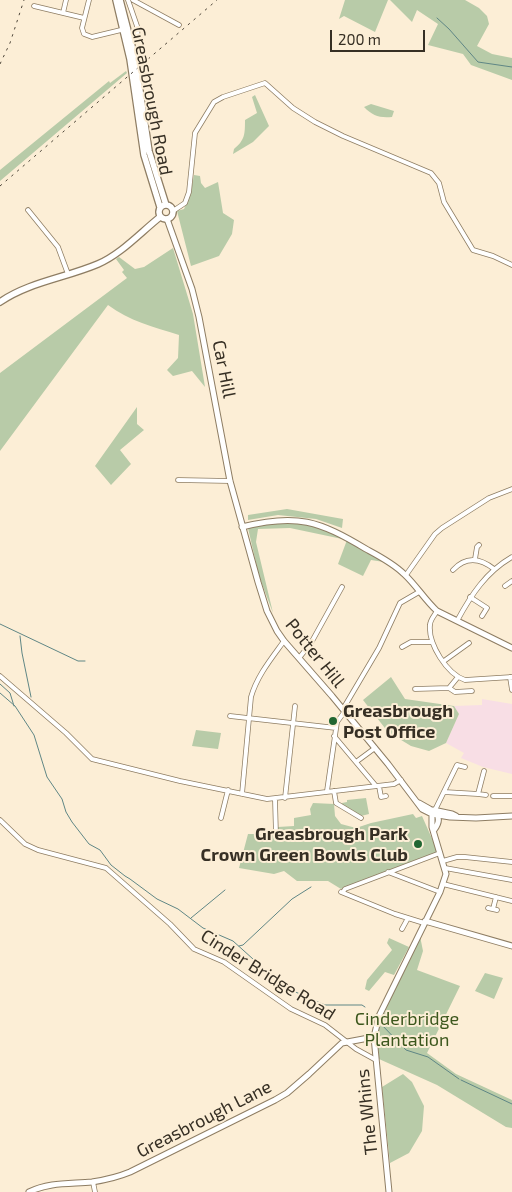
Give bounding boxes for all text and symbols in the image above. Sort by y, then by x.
scale bar [332,20,427,52]
street label: Greasbrough Road [127,25,177,177]
text: 200 m [338,30,381,48]
street label: Car Hill [208,338,240,400]
street label: Potter Hill [281,614,349,692]
place label: Greasbrough Post Office [343,700,453,742]
marker: Greasbrough Post Office [327,715,339,727]
place label: Greasbrough Park Crown Green Bowls Club [201,823,408,866]
marker: Greasbrough Park Crown Green Bowls Club [412,838,424,850]
street label: Cinder Bridge Road [197,925,339,1025]
park label: Cinderbridge Plantation [355,1008,459,1050]
street label: The Whins [352,1068,382,1156]
street label: Greasbrough Lane [133,1076,275,1162]

